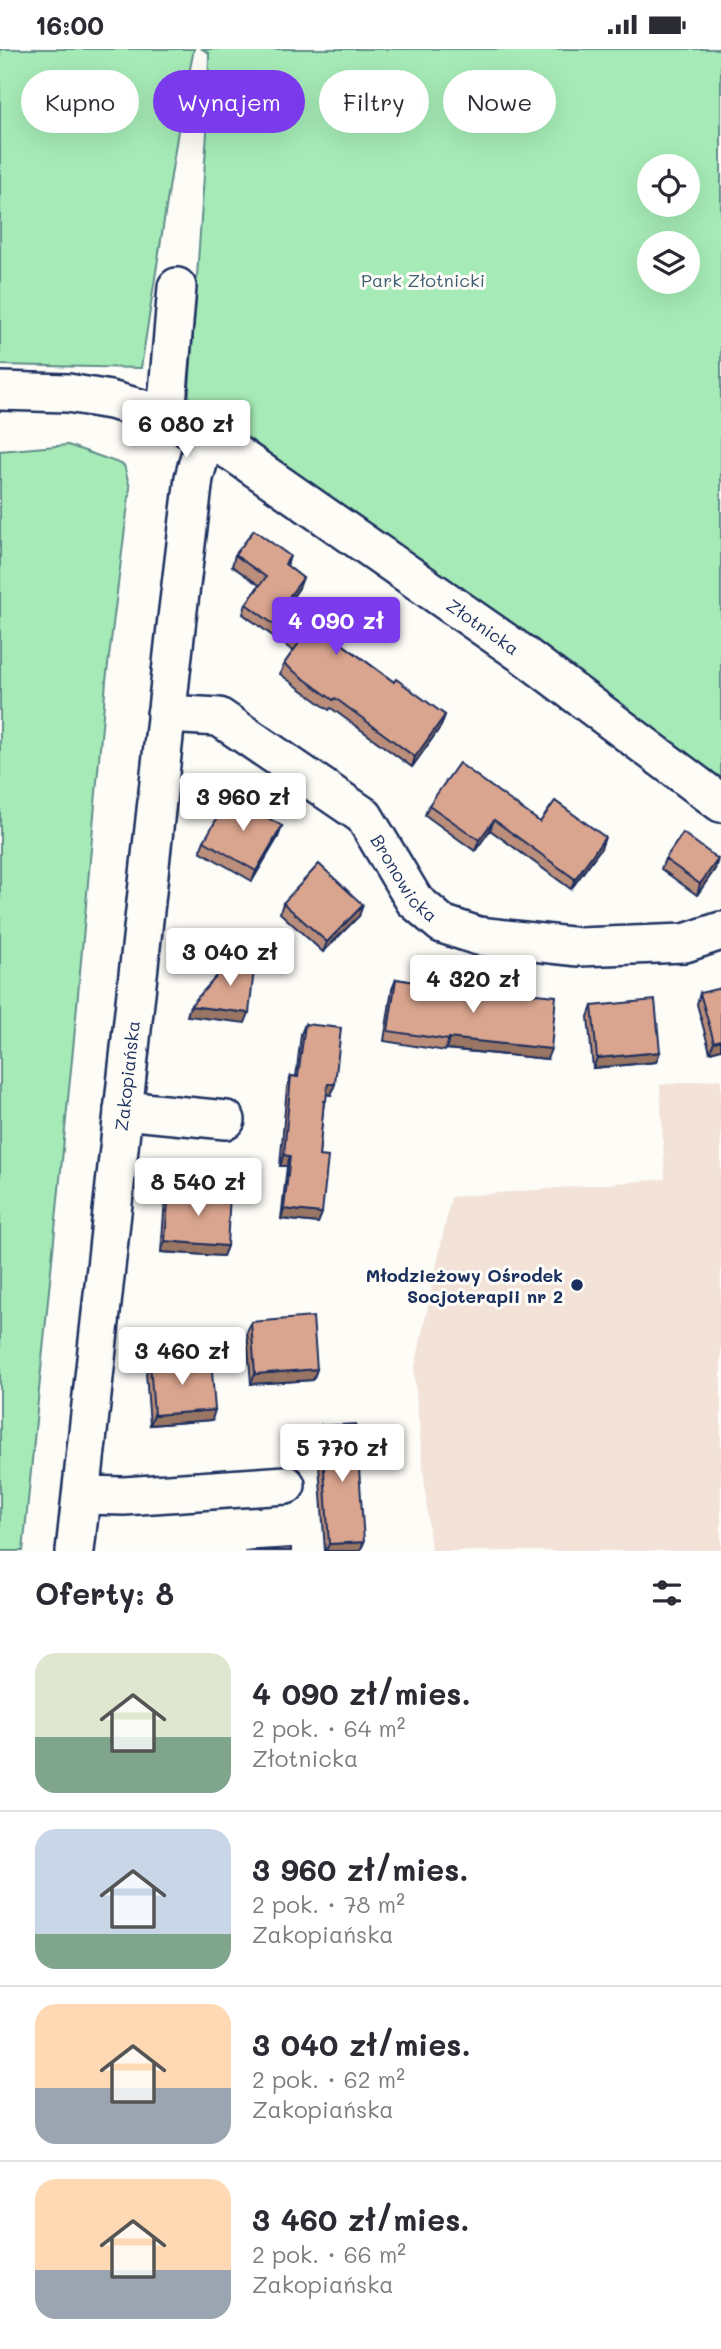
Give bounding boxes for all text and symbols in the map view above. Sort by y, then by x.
text: 16:00 [35,8,104,42]
chip: Kupno [21,70,139,133]
chip: Wynajem [153,70,305,133]
chip: Filtry [319,70,429,133]
chip: Nowe [443,70,556,133]
map controls [637,154,700,294]
button: locate [637,154,700,217]
button: layers [637,231,700,294]
park label: Park Złotnicki [361,268,485,292]
pin: 6 080 zł [114,401,258,460]
text: 6 080 zł [138,408,234,438]
street label: Złotnicka [442,593,524,660]
pin: 4 090 zł [264,597,408,657]
text: 4 090 zł [288,605,384,635]
pin: 3 960 zł [171,773,315,833]
text: 3 960 zł [196,781,290,811]
street label: Bronowicka [366,830,443,927]
pin: 3 040 zł [158,929,302,988]
text: 3 040 zł [182,936,278,966]
pin: 4 320 zł [401,955,545,1015]
text: 4 320 zł [426,963,520,993]
street label: Zakopiańska [109,1019,145,1132]
pin: 8 540 zł [126,1159,270,1218]
text: 8 540 zł [151,1166,245,1196]
place label: Młodzieżowy Ośrodek Socjoterapii nr 2 [366,1263,563,1308]
marker: Młodzieżowy Ośrodek Socjoterapii nr 2 [569,1277,585,1293]
pin: 3 460 zł [110,1327,254,1387]
text: 3 460 zł [135,1335,229,1365]
pin: 5 770 zł [270,1425,414,1484]
text: 5 770 zł [296,1432,388,1462]
text: Oferty: 8 [35,1573,174,1613]
icon: filters [648,1574,686,1612]
text: 4 090 zł/mies. [252,1673,471,1713]
icon: home [91,1681,175,1765]
text: 2 pok. · 64 m² [252,1713,406,1743]
text: Złotnicka [252,1743,358,1773]
text: 3 960 zł/mies. [252,1849,469,1889]
icon: home [91,1857,175,1941]
text: 2 pok. · 78 m² [252,1889,405,1919]
text: Zakopiańska [252,1919,394,1949]
text: 3 040 zł/mies. [252,2024,471,2064]
icon: home [91,2032,175,2116]
text: 2 pok. · 62 m² [252,2064,405,2094]
text: Zakopiańska [252,2094,394,2124]
text: 3 460 zł/mies. [252,2199,470,2239]
icon: home [91,2207,175,2291]
text: 2 pok. · 66 m² [252,2239,406,2269]
text: Zakopiańska [252,2269,394,2299]

